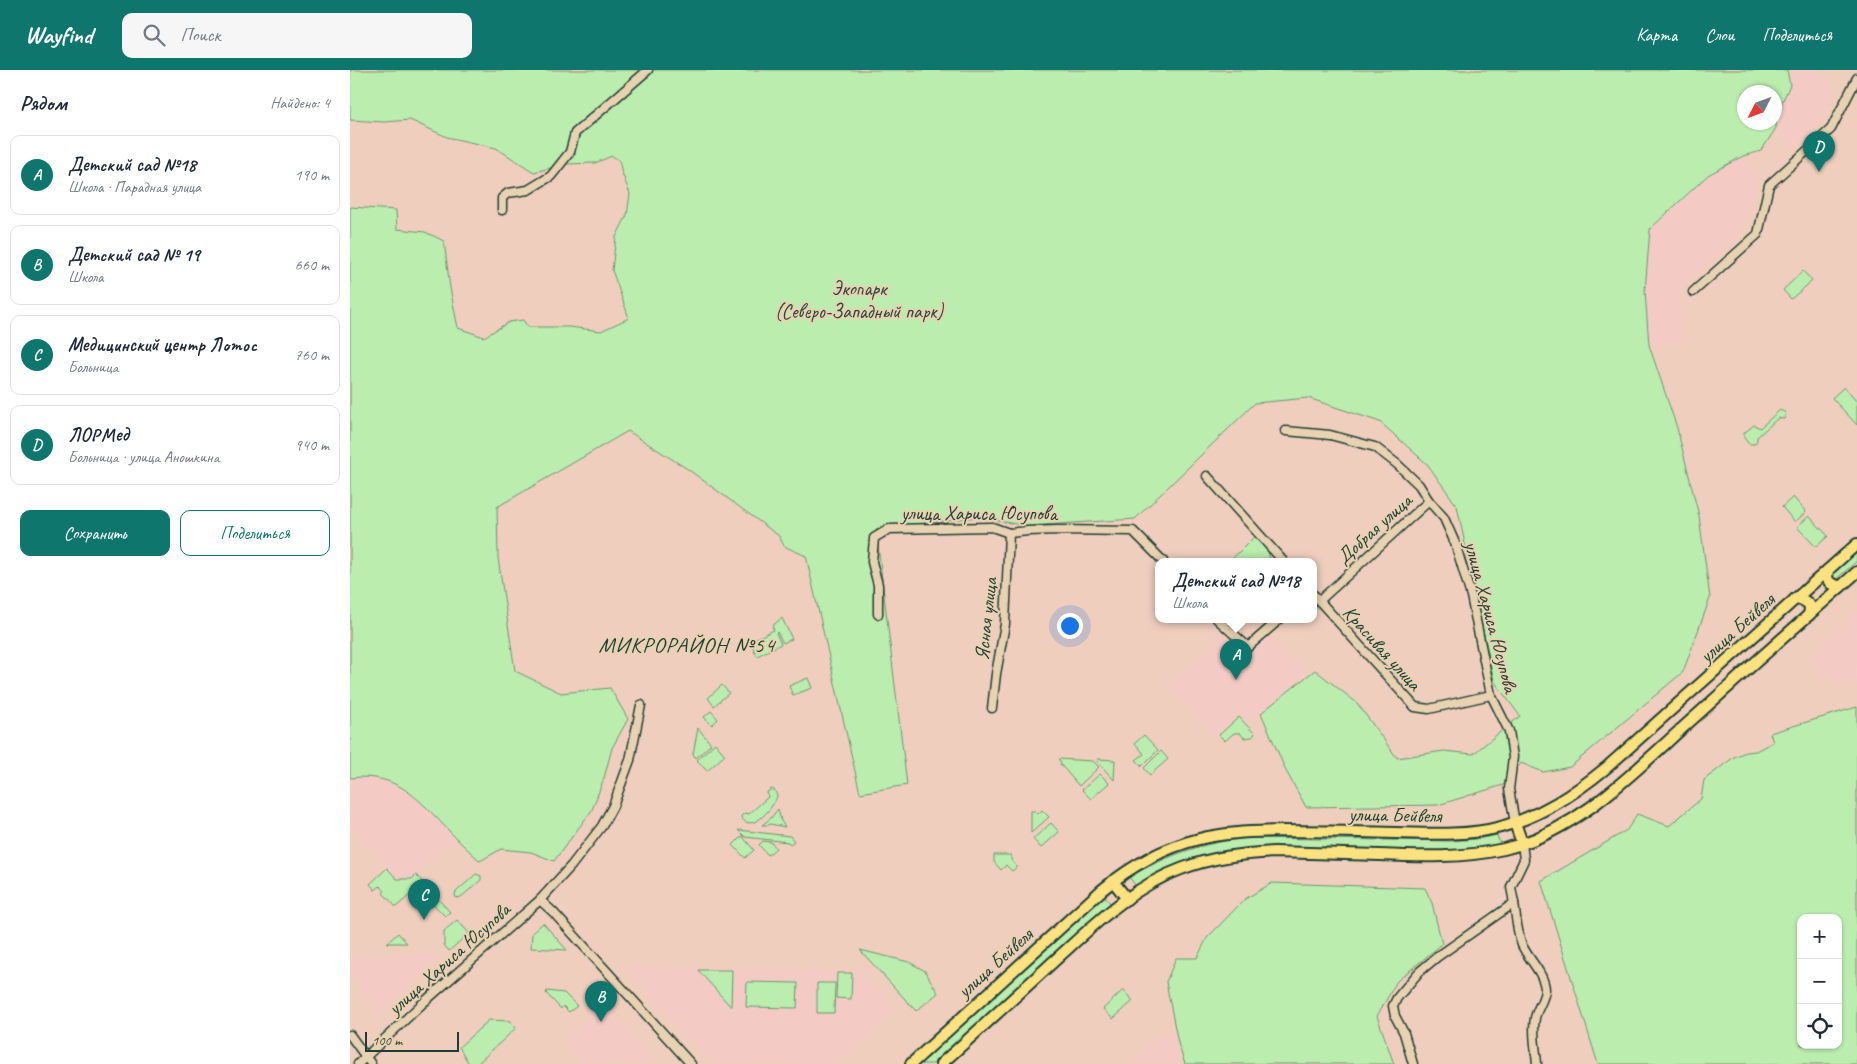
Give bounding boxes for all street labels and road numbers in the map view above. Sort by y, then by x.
street label: Добрая улица [1331,487,1418,570]
street label: улица Хариса Юсупова [900,501,1059,526]
street label: улица Хариса Юсупова [1458,537,1524,697]
street label: Ясная улица [969,575,1003,662]
street label: улица Бейвеля [1693,586,1781,669]
street label: Красивая улица [1337,600,1428,697]
street label: улица Бейвеля [1347,802,1443,828]
street label: улица Хариса Юсупова [382,896,517,1021]
street label: улица Бейвеля [951,921,1039,1004]

